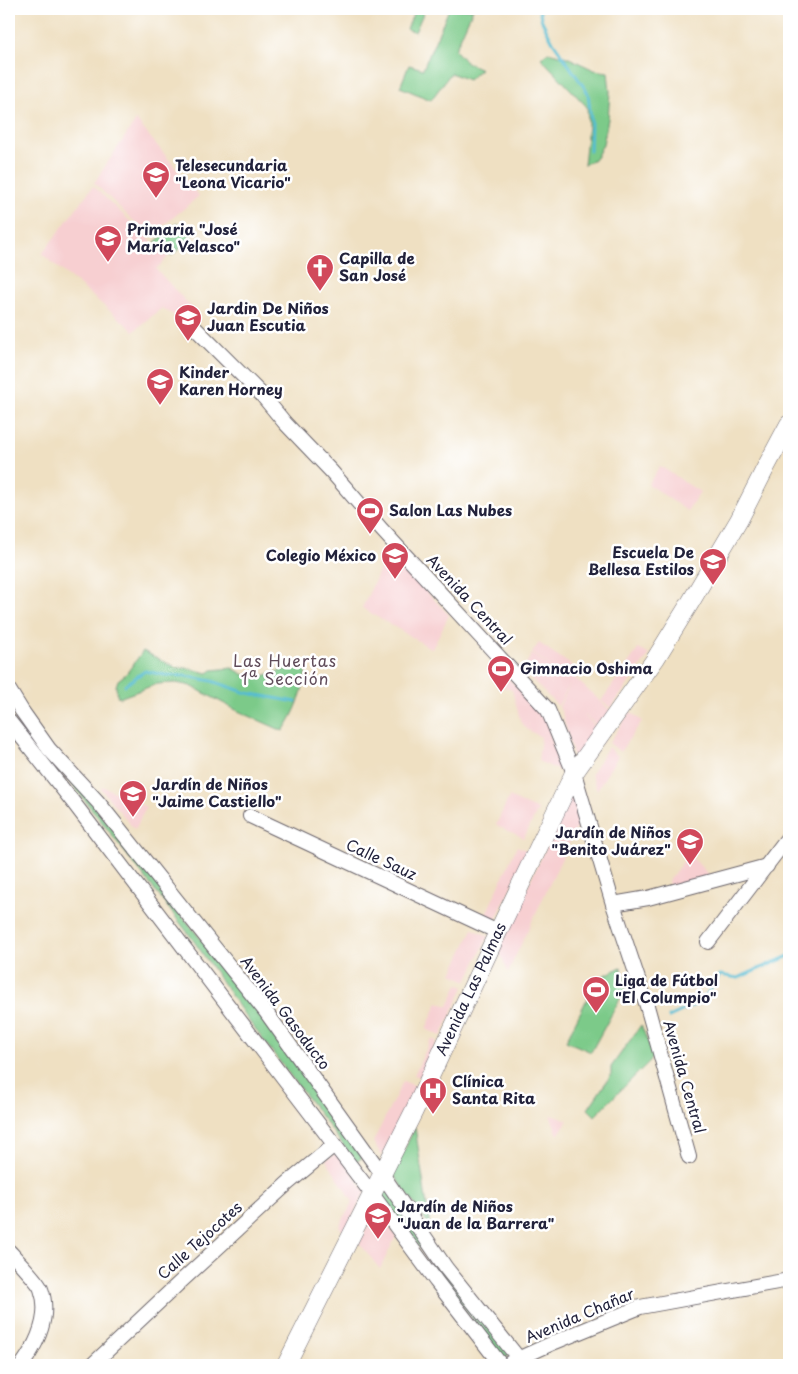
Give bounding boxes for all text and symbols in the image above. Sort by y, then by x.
place label: Telesecundaria "Leona Vicario" [175,153,291,193]
school or university icon: Telesecundaria "Leona Vicario" [141,160,171,199]
place label: Primaria "José María Velasco" [127,217,240,257]
school or university icon: Primaria "José María Velasco" [93,224,123,263]
place label: Capilla de San José [339,246,415,286]
church icon: Capilla de San José [305,253,335,292]
place label: Jardin De Niños Juan Escutia [207,296,329,336]
school or university icon: Jardin De Niños Juan Escutia [173,303,203,342]
place label: Kinder Karen Horney [179,360,283,400]
school or university icon: Kinder Karen Horney [145,367,175,406]
sports icon: Salon Las Nubes [355,496,385,535]
place label: Salon Las Nubes [389,498,512,521]
place label: Escuela De Bellesa Estilos [588,540,694,580]
school or university icon: Colegio México [380,541,410,580]
place label: Colegio México [266,543,376,566]
school or university icon: Escuela De Bellesa Estilos [698,547,728,586]
street label: Avenida Central [422,548,518,650]
district label: Las Huertas 1ª Sección [233,648,337,690]
sports icon: Gimnacio Oshima [486,654,516,693]
place label: Gimnacio Oshima [520,656,654,679]
place label: Jardín de Niños "Jaime Castiello" [152,772,282,812]
school or university icon: Jardín de Niños "Jaime Castiello" [118,779,148,818]
place label: Jardín de Niños "Benito Juárez" [551,820,671,860]
school or university icon: Jardín de Niños "Benito Juárez" [675,827,705,866]
street label: Calle Sauz [343,832,421,885]
street label: Avenida Las Palmas [429,918,511,1059]
street label: Avenida Gasoducto [236,950,337,1074]
place label: Liga de Fútbol "El Columpio" [615,968,718,1008]
sports icon: Liga de Fútbol "El Columpio" [581,975,611,1014]
street label: Avenida Central [658,1017,713,1136]
place label: Clínica Santa Rita [452,1069,536,1109]
hospital icon: Clínica Santa Rita [418,1076,448,1115]
place label: Jardín de Niños "Juan de la Barrera" [397,1194,555,1234]
street label: Calle Tejocotes [152,1196,246,1284]
school or university icon: Jardín de Niños "Juan de la Barrera" [363,1201,393,1240]
street label: Avenida Chañar [521,1281,638,1348]

